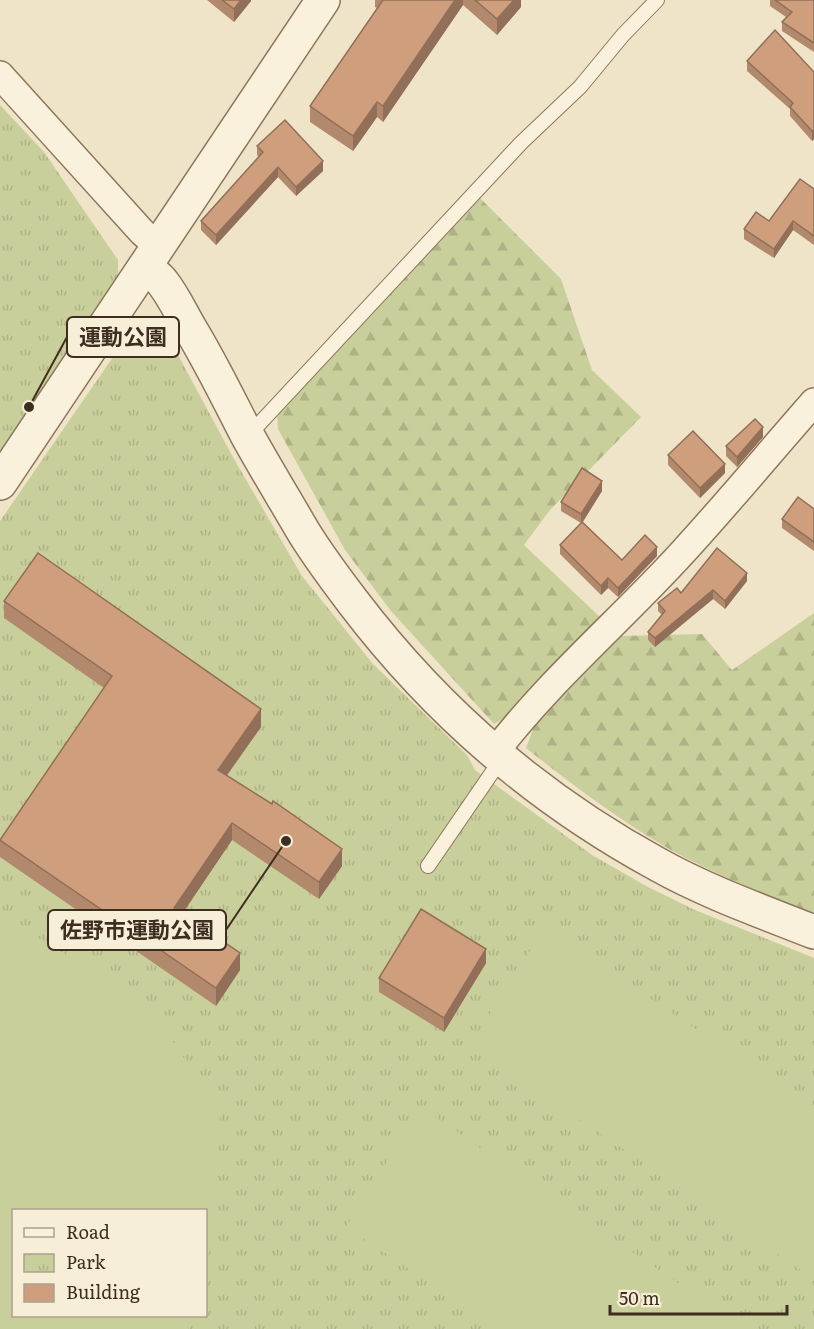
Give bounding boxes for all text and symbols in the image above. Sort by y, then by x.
callout: 運動公園 [67,317,179,357]
text: 運動公園 [79,319,167,352]
callout: 佐野市運動公園 [48,910,226,950]
text: 佐野市運動公園 [60,912,214,945]
legend [12,1209,207,1317]
text: Road [66,1218,110,1245]
text: Park [66,1248,107,1275]
text: Building [66,1278,141,1305]
scale bar [610,1278,787,1316]
text: 50 m [619,1284,660,1311]

